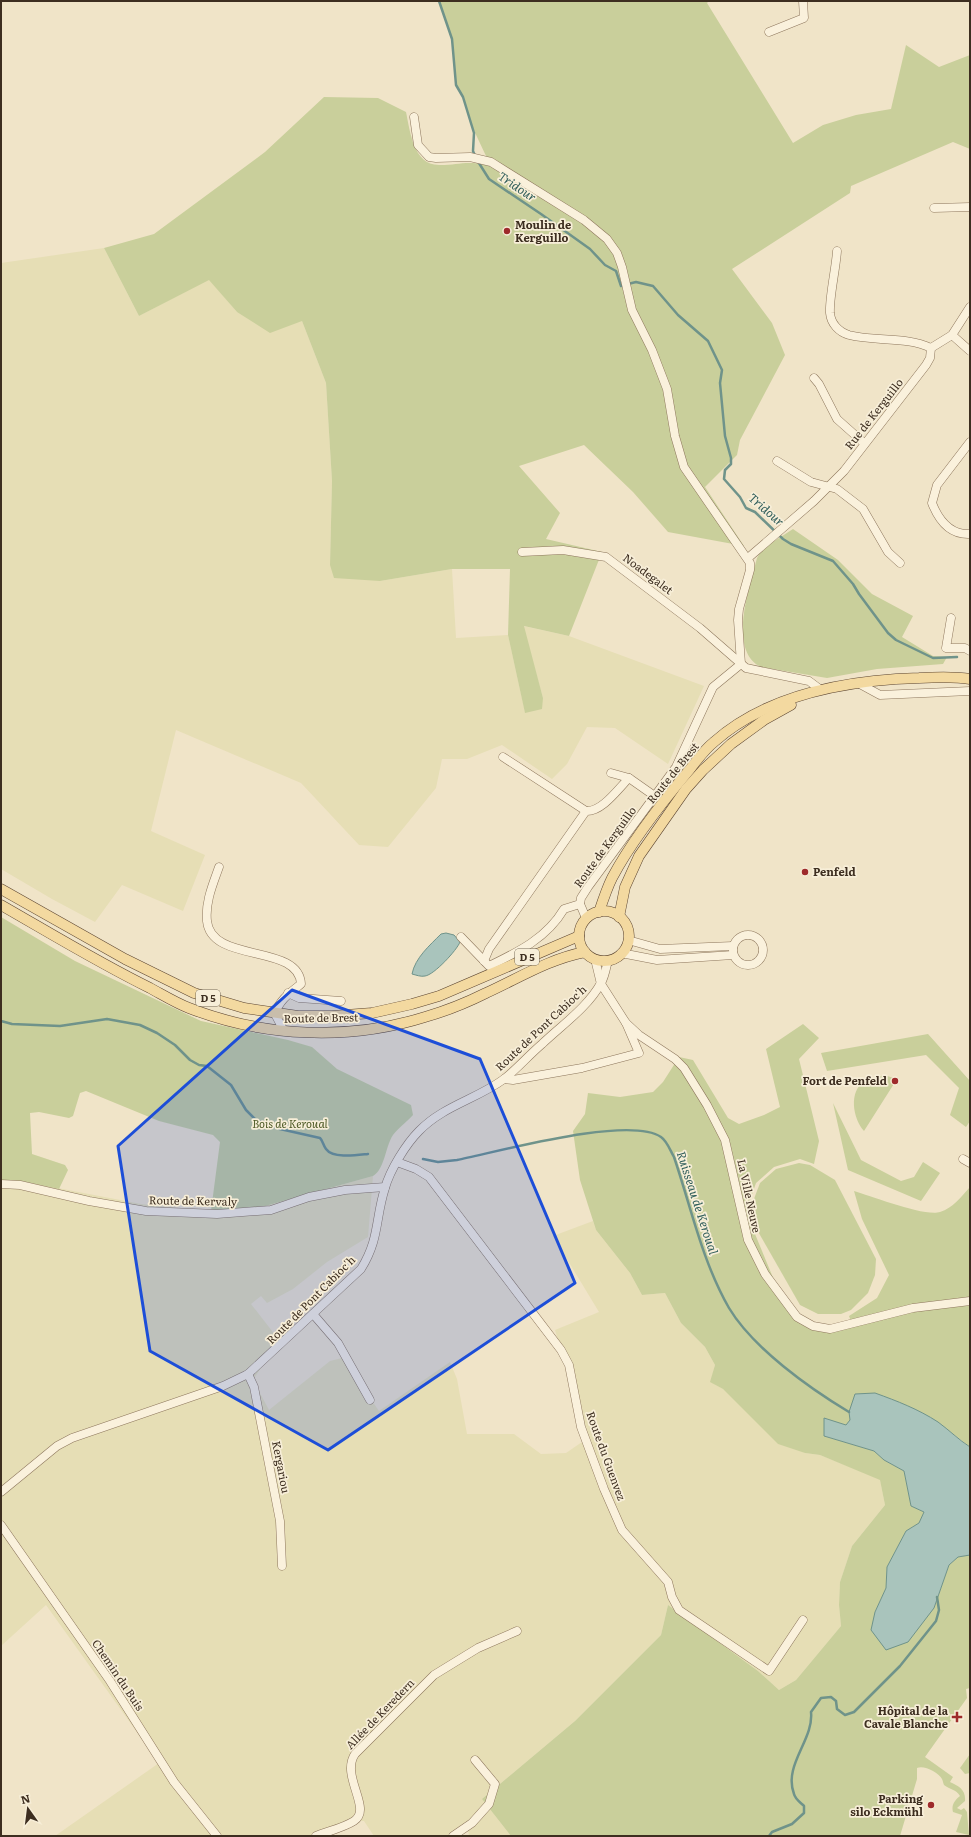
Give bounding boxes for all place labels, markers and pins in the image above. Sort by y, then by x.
place label: Moulin de Kerguillo [515,216,571,245]
marker: Moulin de Kerguillo [502,226,512,236]
place label: Penfeld [813,863,856,879]
marker: Penfeld [800,867,810,877]
place label: Fort de Penfeld [802,1072,887,1088]
marker: Fort de Penfeld [890,1076,900,1086]
place label: Hôpital de la Cavale Blanche [864,1702,949,1731]
marker: Hôpital de la Cavale Blanche [951,1711,963,1723]
place label: Parking silo Eckmühl [850,1790,923,1819]
marker: Parking silo Eckmühl [926,1800,936,1810]

